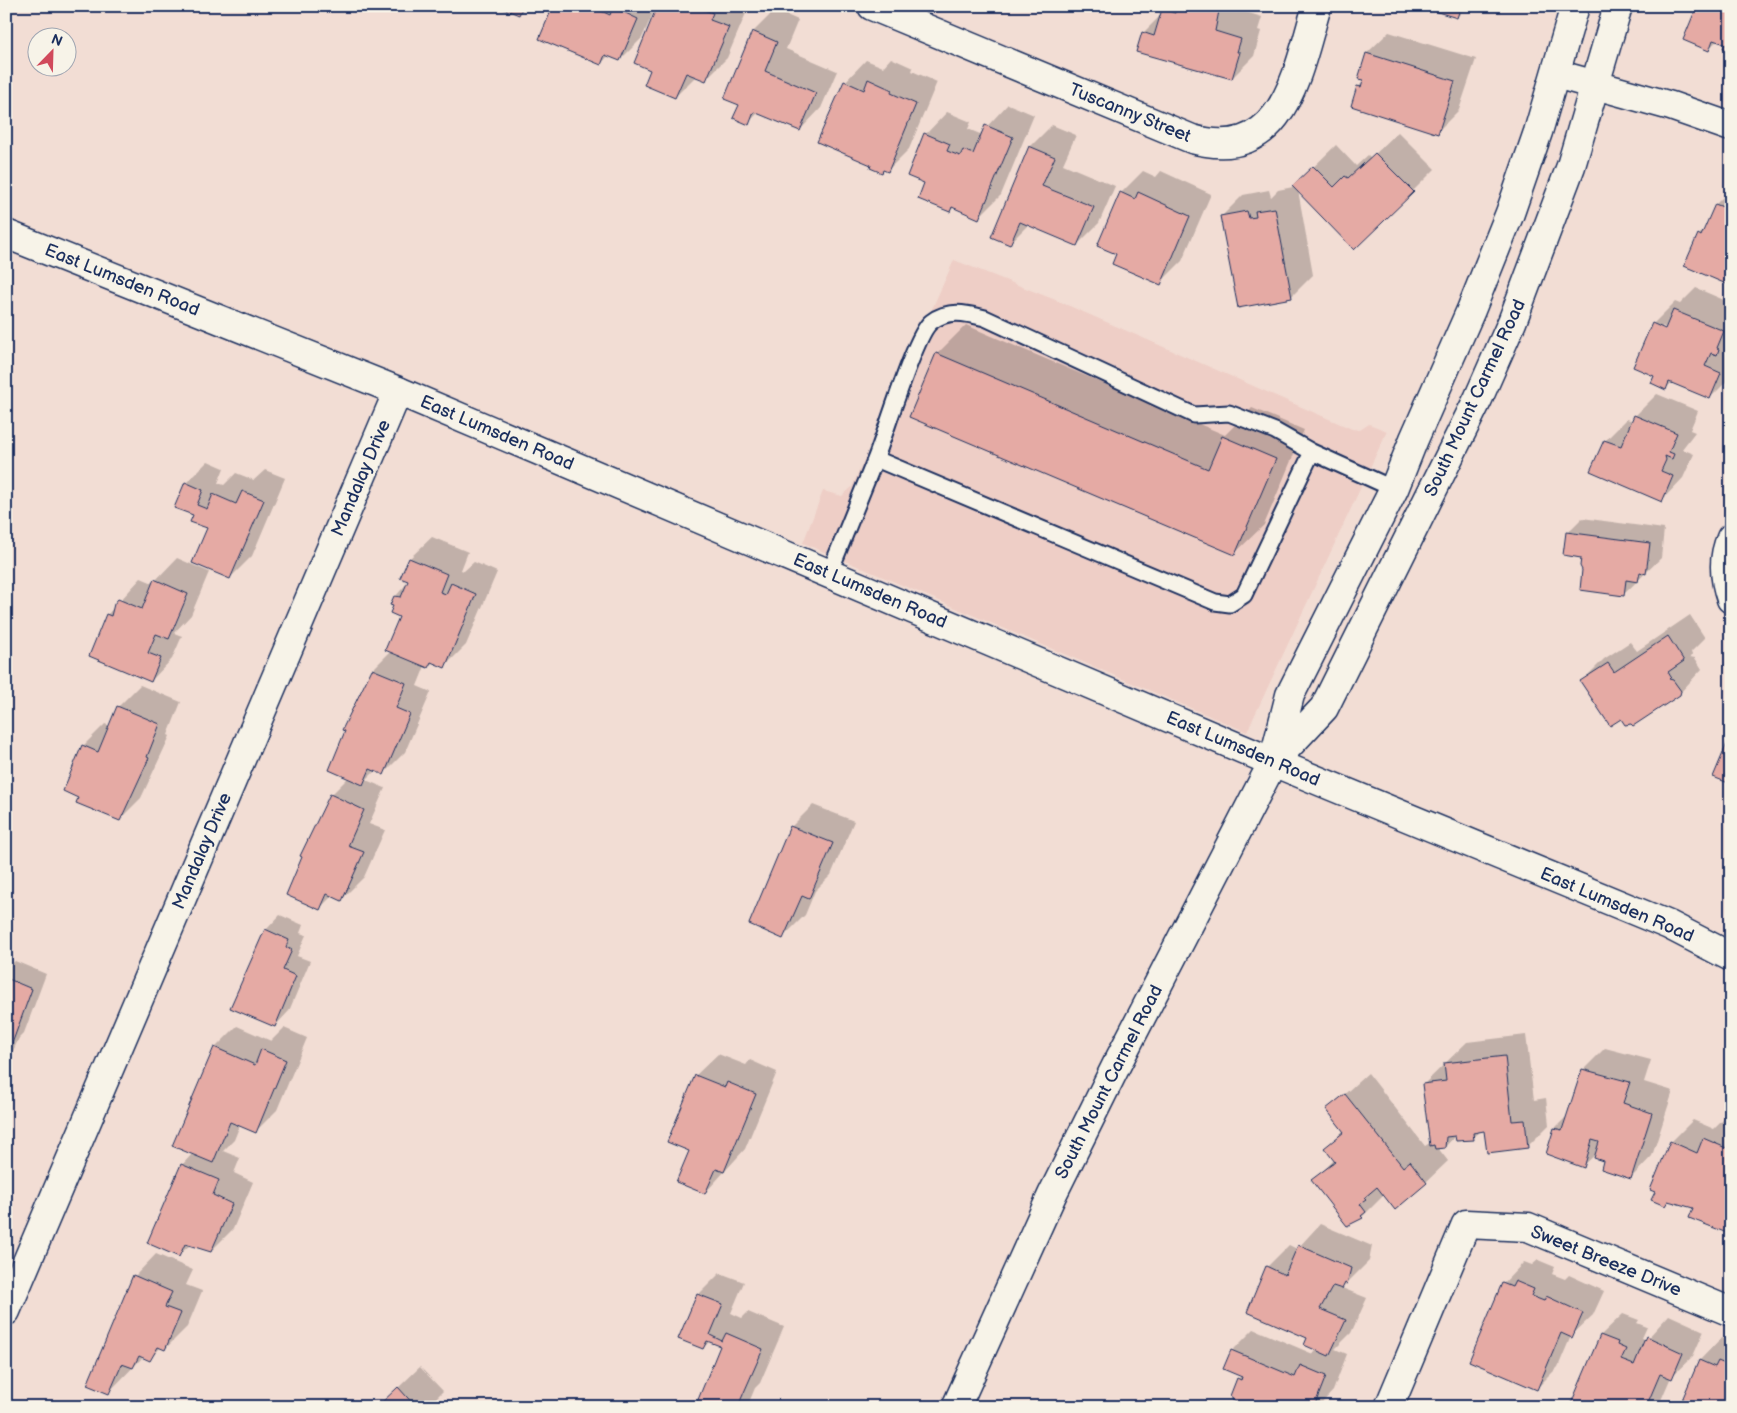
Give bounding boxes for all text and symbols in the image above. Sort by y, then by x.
north arrow [28,28,78,78]
text: N [49,31,65,50]
street label: Tuscanny Street [1066,79,1194,147]
street label: East Lumsden Road [42,239,202,321]
street label: South Mount Carmel Road [1420,296,1530,500]
street label: East Lumsden Road [417,391,577,475]
street label: Mandalay Drive [327,416,395,539]
street label: East Lumsden Road [790,549,950,633]
street label: East Lumsden Road [1163,707,1323,791]
street label: Mandalay Drive [168,789,236,912]
street label: East Lumsden Road [1537,863,1697,947]
street label: South Mount Carmel Road [1051,981,1167,1183]
street label: Sweet Breeze Drive [1528,1221,1685,1301]

